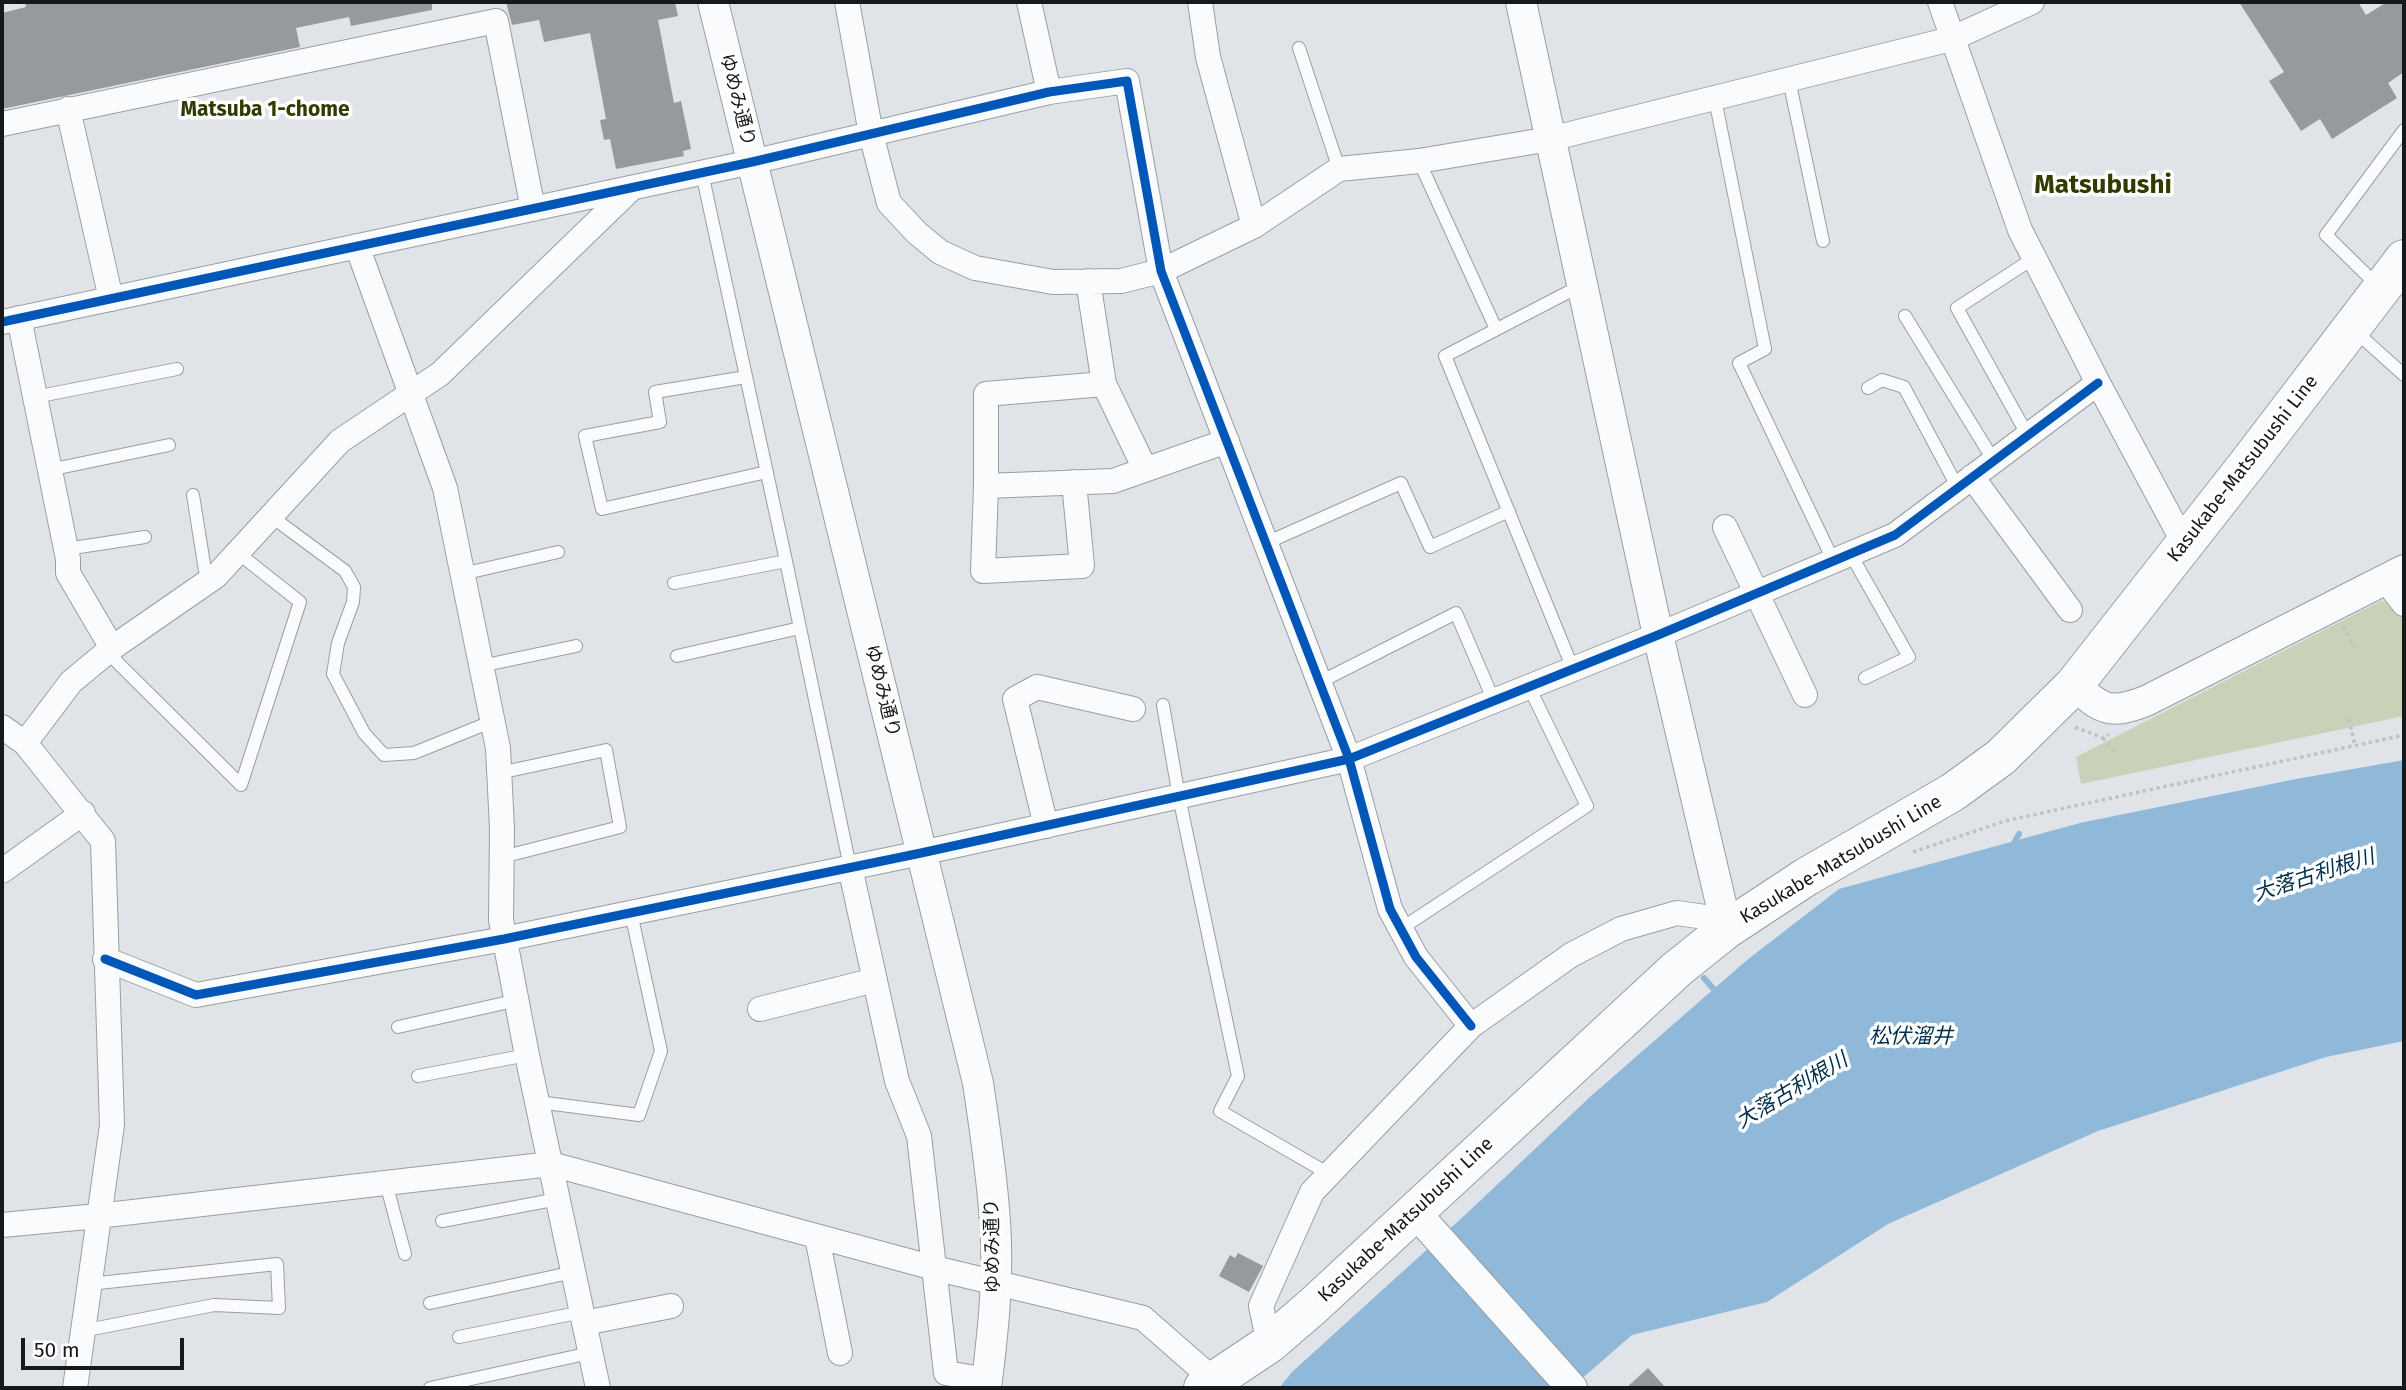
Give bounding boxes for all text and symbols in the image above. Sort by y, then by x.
street label: ゆめみ通り [714,51,760,149]
district label: Matsuba 1-chome [180,97,350,123]
district label: Matsubushi [2034,170,2172,202]
street label: Kasukabe-Matsubushi Line [2163,371,2323,567]
street label: ゆめみ通り [859,642,905,740]
street label: Kasukabe-Matsubushi Line [1736,791,1946,929]
water label: 大落古利根川 [2250,845,2378,907]
water label: 松伏溜井 [1869,1024,1953,1050]
water label: 大落古利根川 [1732,1048,1852,1134]
street label: Kasukabe-Matsubushi Line [1314,1133,1498,1307]
street label: ゆめみ通り [981,1198,1005,1294]
scale bar [24,1324,187,1368]
text: 50 m [34,1337,80,1363]

